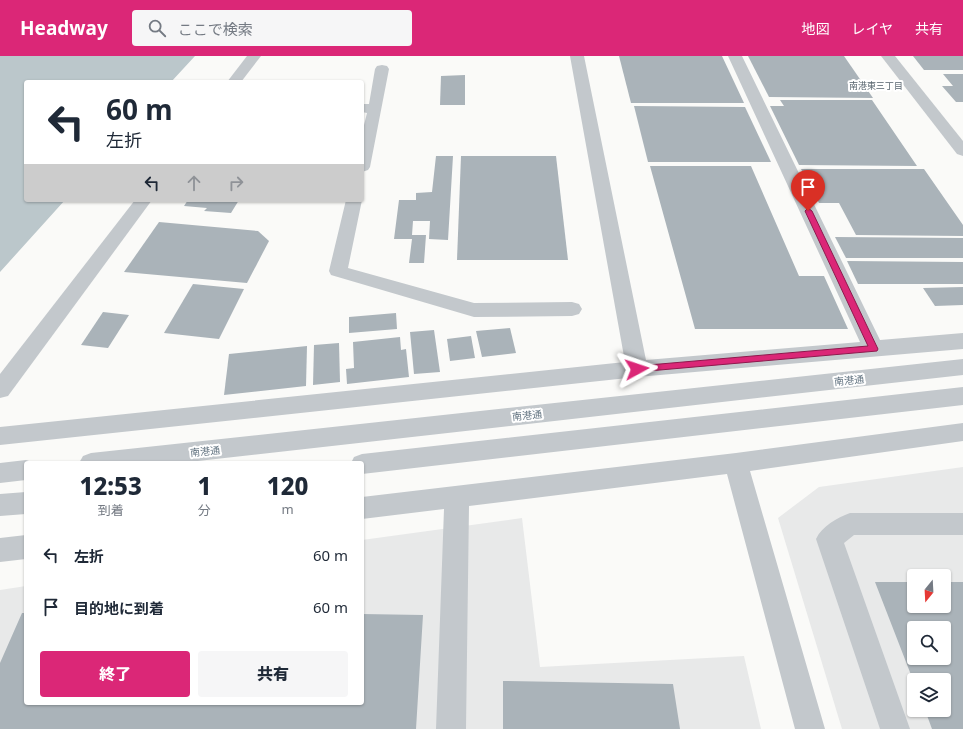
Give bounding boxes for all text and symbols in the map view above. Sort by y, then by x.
search box [132,10,412,46]
text: Headway [20,15,108,41]
icon: search [146,17,168,39]
text: ここで検索 [178,19,253,39]
text: 地図 [801,19,829,38]
text: レイヤ [851,19,893,38]
text: 共有 [915,19,943,38]
district label: 南港東三丁目 [849,79,903,92]
text: 60 m [106,90,173,128]
icon: left [40,96,92,148]
text: 左折 [106,128,142,152]
pin [791,170,825,211]
icon: left [141,172,163,194]
icon: ahead [183,172,205,194]
icon: right [225,172,247,194]
icon: arrive [797,176,819,198]
position arrow [616,348,658,390]
street label: 南港通 [833,371,865,389]
street label: 南港通 [511,406,543,424]
street label: 南港通 [189,442,221,460]
text: 12:53 [80,469,142,502]
text: 1 [197,469,211,502]
text: 120 [267,469,308,502]
text: m [282,500,294,518]
text: 到着 [98,501,124,519]
text: 分 [198,501,211,519]
icon: left [40,544,62,566]
text: 60 m [313,545,348,565]
text: 左折 [74,546,104,566]
north arrow [907,569,951,613]
map controls [907,569,951,717]
icon: arrive [40,596,62,618]
text: 60 m [313,597,348,617]
text: 目的地に到着 [74,598,164,618]
button: search [907,621,951,665]
button: 終了 [40,651,190,697]
button: 共有 [198,651,348,697]
button: layers [907,673,951,717]

